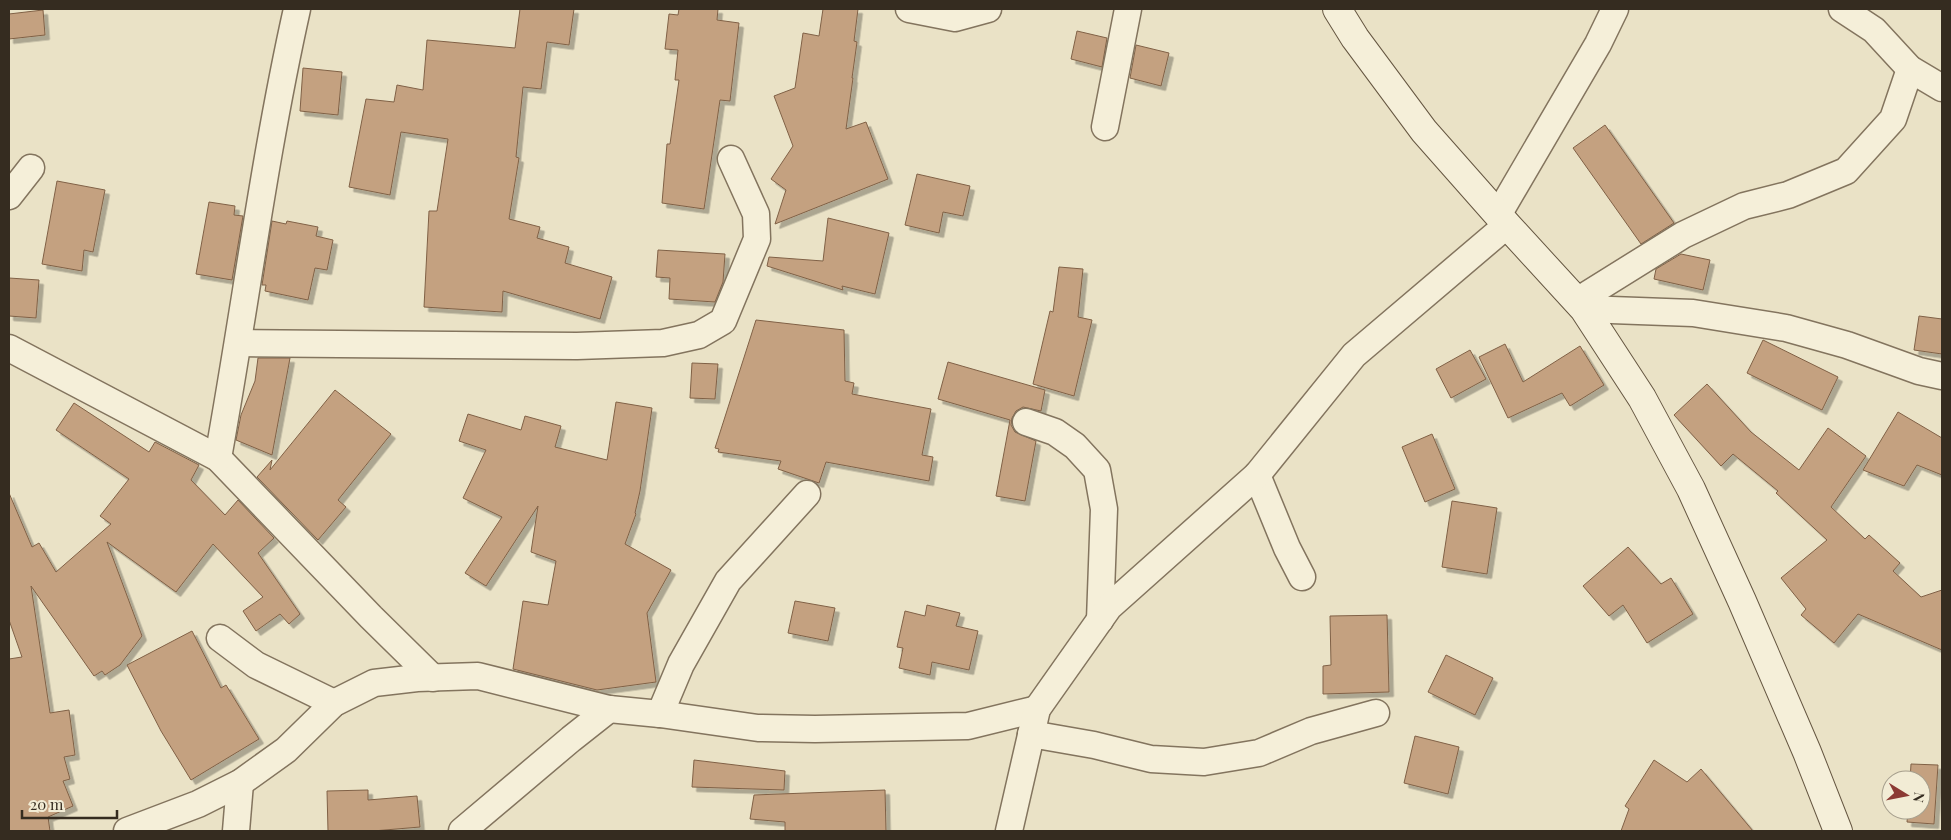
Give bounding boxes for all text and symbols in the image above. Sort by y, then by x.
north arrow [1881,770,1931,820]
scale bar [22,788,118,820]
text: N [1909,791,1930,804]
text: 20 m [30,794,64,814]

